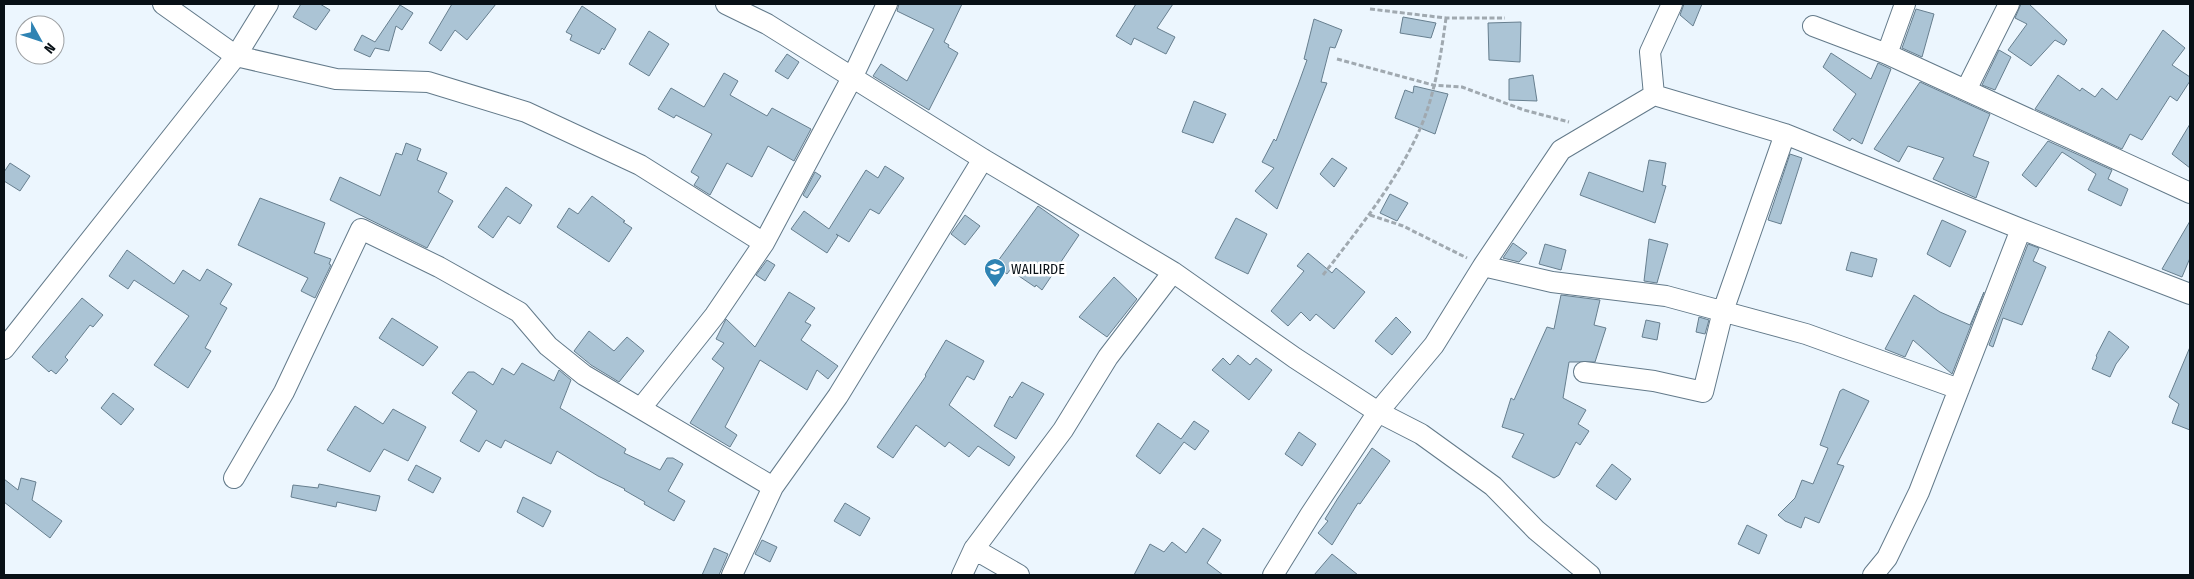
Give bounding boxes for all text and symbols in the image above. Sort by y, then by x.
north arrow [15,15,65,65]
text: N [40,39,59,57]
school or university icon: WAILIRDE [983,257,1007,288]
place label: WAILIRDE [1011,261,1065,278]

